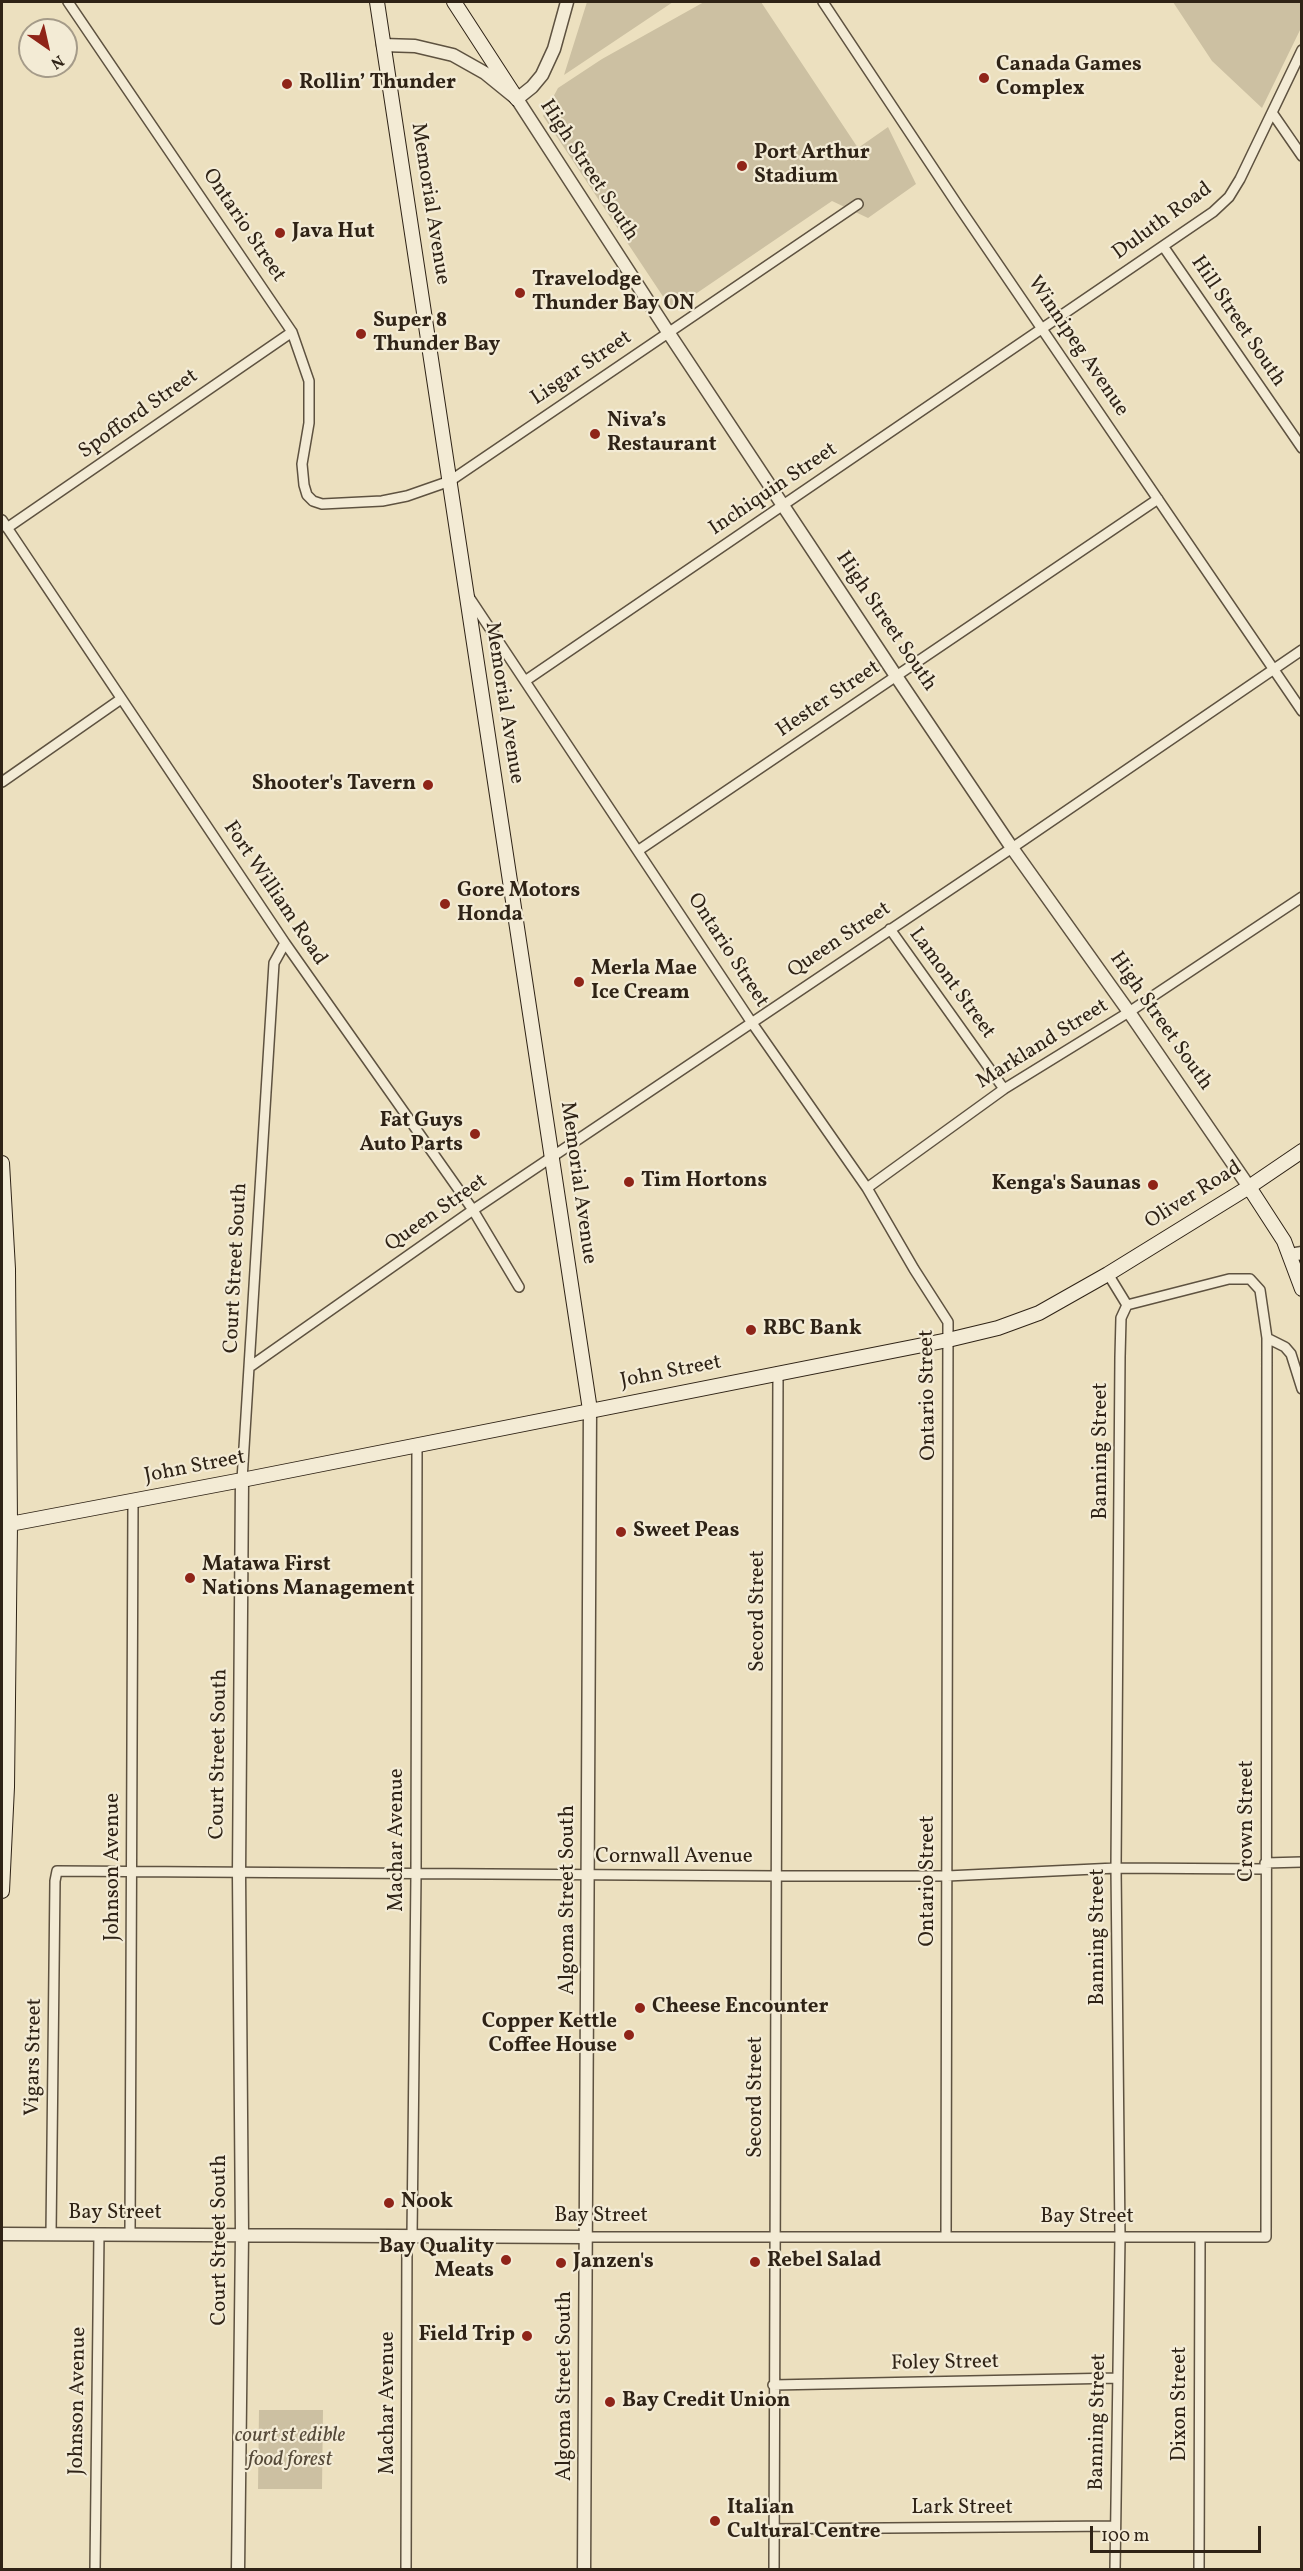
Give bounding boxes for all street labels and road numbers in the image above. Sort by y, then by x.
street label: High Street South [533,96,643,246]
street label: Memorial Avenue [404,121,454,287]
street label: Ontario Street [196,165,290,287]
street label: Duluth Road [1108,177,1218,267]
street label: Hill Street South [1184,252,1290,392]
street label: Winnipeg Avenue [1021,272,1133,422]
street label: Lisgar Street [527,326,637,412]
street label: Spofford Street [75,365,203,465]
street label: Inchiquin Street [705,438,843,542]
street label: High Street South [829,547,941,697]
street label: Memorial Avenue [478,620,528,786]
street label: Hester Street [772,656,886,744]
street label: Fort William Road [216,817,332,971]
street label: Ontario Street [681,889,773,1013]
street label: Queen Street [784,897,896,985]
street label: Lamont Street [902,924,1000,1044]
street label: High Street South [1103,948,1217,1096]
street label: Markland Street [972,994,1114,1096]
street label: Memorial Avenue [553,1100,601,1266]
street label: Oliver Road [1141,1156,1247,1236]
street label: Queen Street [381,1170,493,1258]
street label: Court Street South [220,1182,254,1354]
street label: Ontario Street [915,1329,943,1461]
street label: John Street [618,1351,724,1395]
street label: Banning Street [1089,1382,1115,1520]
street label: John Street [142,1446,248,1490]
street label: Secord Street [746,1550,772,1672]
street label: Court Street South [206,1668,234,1840]
street label: Crown Street [1235,1760,1261,1882]
street label: Machar Avenue [385,1768,411,1912]
street label: Johnson Avenue [101,1793,127,1941]
street label: Algoma Street South [556,1805,582,1995]
street label: Ontario Street [916,1815,942,1947]
street label: Cornwall Avenue [595,1845,753,1871]
street label: Banning Street [1086,1868,1112,2006]
street label: Vigars Street [21,1998,49,2116]
street label: Secord Street [744,2036,770,2158]
street label: Court Street South [208,2155,234,2325]
street label: Bay Street [68,2201,162,2227]
street label: Bay Street [554,2204,648,2230]
street label: Bay Street [1040,2205,1134,2231]
street label: Algoma Street South [553,2291,579,2481]
street label: Johnson Avenue [65,2327,93,2475]
street label: Machar Avenue [376,2331,402,2475]
street label: Dixon Street [1168,2346,1194,2462]
street label: Foley Street [891,2350,999,2378]
street label: Banning Street [1085,2353,1113,2491]
street label: Lark Street [911,2496,1013,2522]

